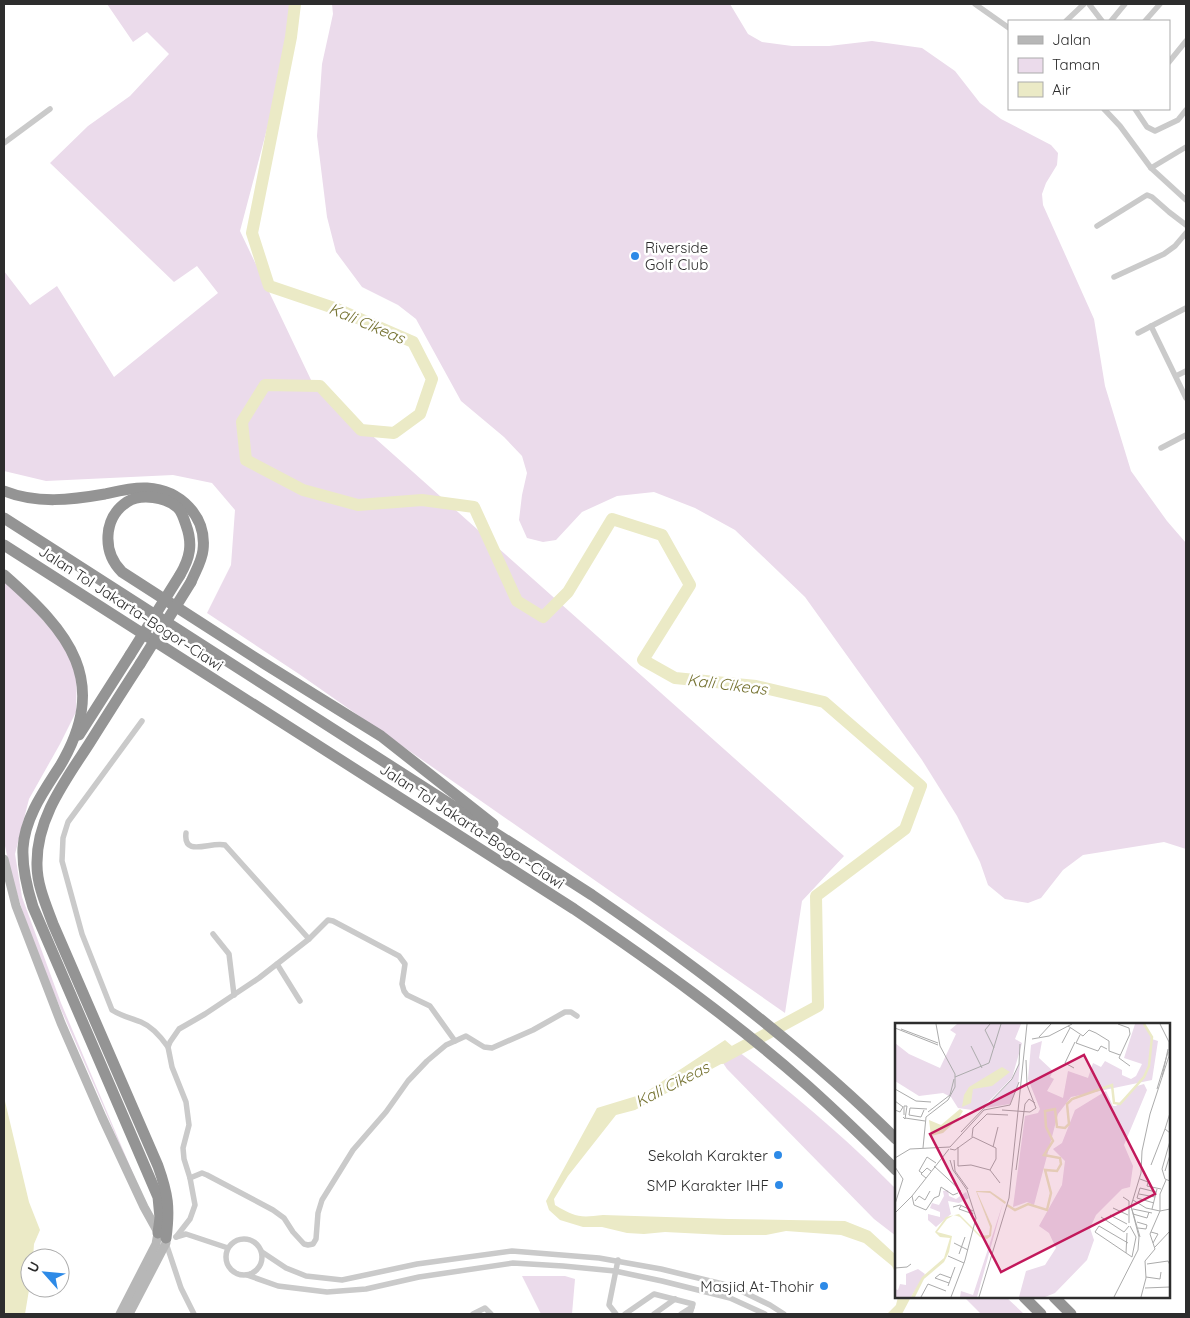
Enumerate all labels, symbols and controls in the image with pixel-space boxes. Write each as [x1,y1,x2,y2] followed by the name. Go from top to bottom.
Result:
[1008,20,1170,110] legend
[1052,30,1091,49] text: Jalan
[1052,55,1100,74] text: Taman
[1052,80,1071,99] text: Air
[645,238,708,274] place label: Riverside Golf Club
[629,250,641,262] marker: Riverside Golf Club
[326,298,409,348] water label: Kali Cikeas
[35,541,227,675] street label: Jalan Tol Jakarta–Bogor–Ciawi
[686,669,770,699] water label: Kali Cikeas
[376,759,568,893] street label: Jalan Tol Jakarta–Bogor–Ciawi
[895,1023,1170,1298] inset map
[632,1056,714,1111] water label: Kali Cikeas
[648,1146,768,1165] place label: Sekolah Karakter
[772,1149,784,1161] marker: Sekolah Karakter
[647,1176,769,1195] place label: SMP Karakter IHF
[773,1179,785,1191] marker: SMP Karakter IHF
[20,1248,70,1298] north arrow
[23,1259,44,1276] text: U
[700,1277,814,1296] place label: Masjid At-Thohir
[818,1280,830,1292] marker: Masjid At-Thohir

